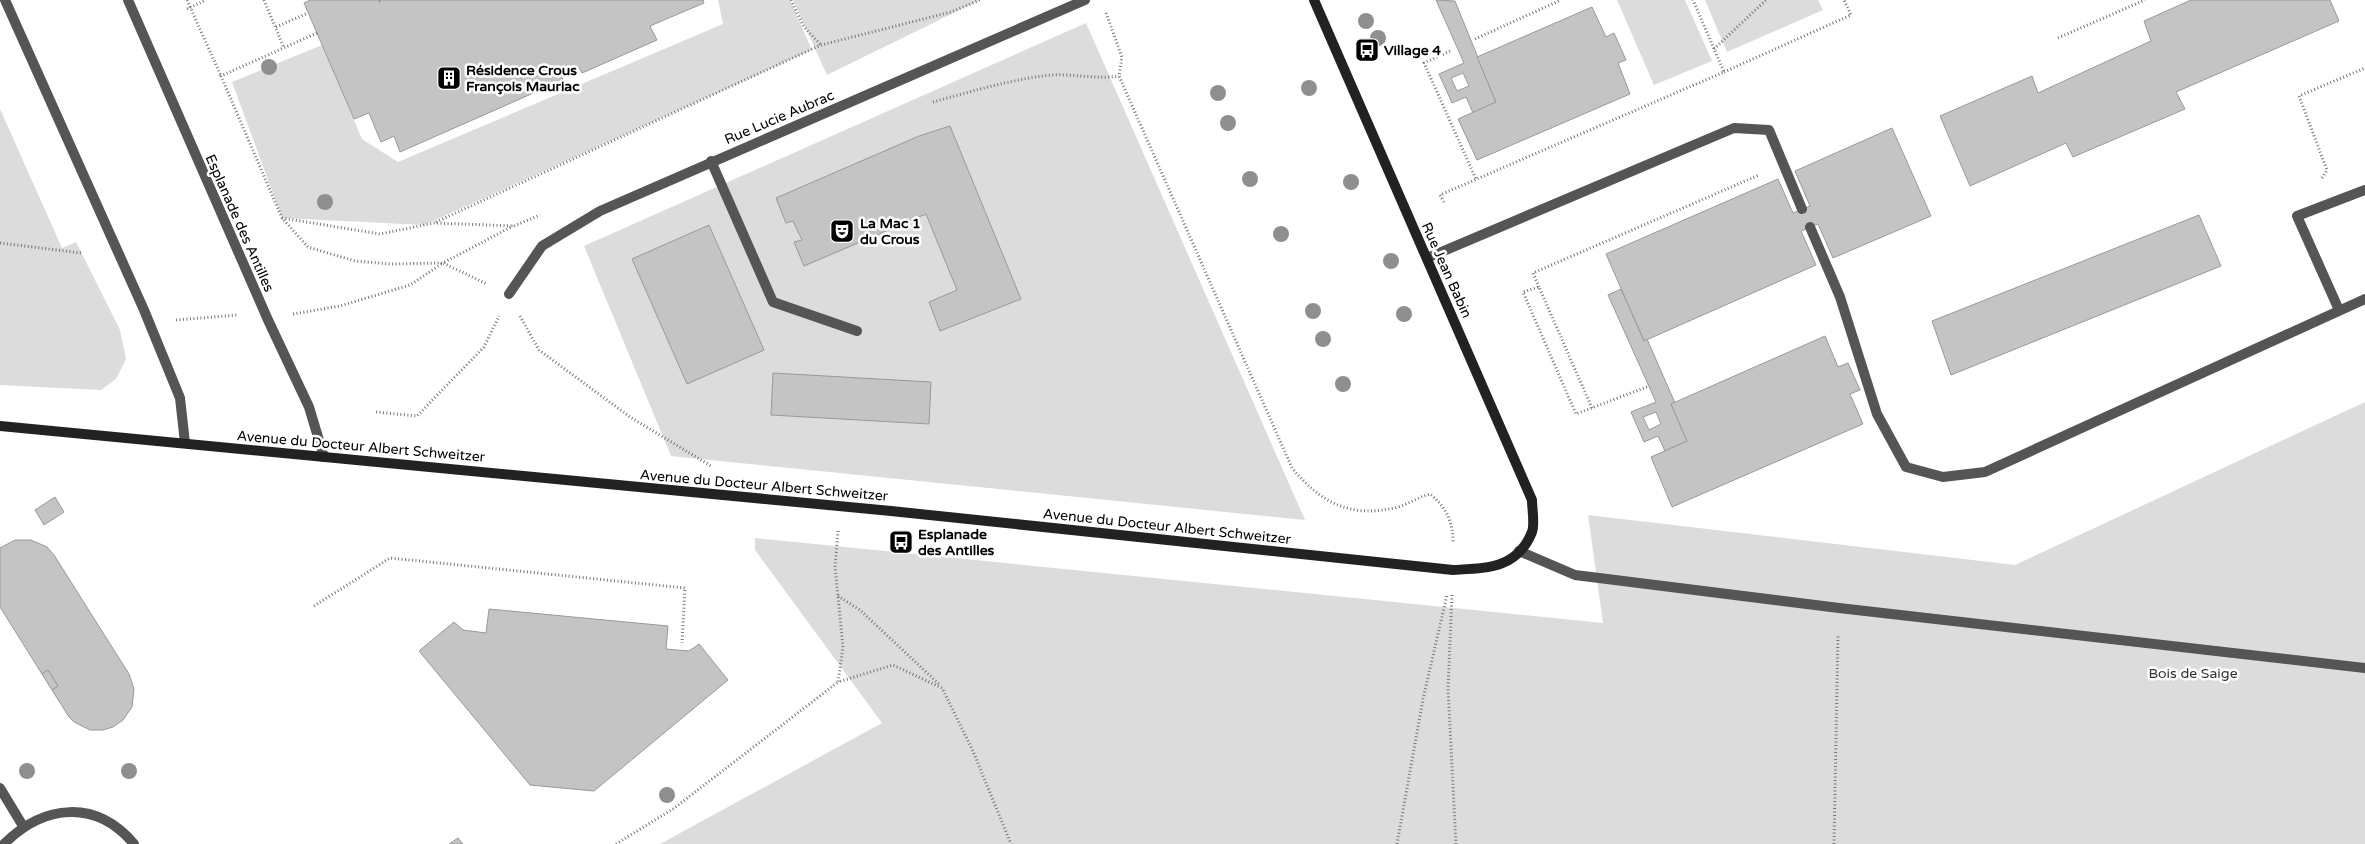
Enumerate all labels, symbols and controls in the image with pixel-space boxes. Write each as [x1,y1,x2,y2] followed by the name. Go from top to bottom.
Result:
[1354,37,1380,63] bus stop icon: Village 4
[1384,42,1441,59] place label: Village 4
[466,62,580,95] place label: Résidence Crous François Mauriac
[436,65,462,91] building icon: Résidence Crous François Mauriac
[722,87,837,148] street label: Rue Lucie Aubrac
[202,152,278,295] street label: Esplanade des Antilles
[860,215,921,248] place label: La Mac 1 du Crous
[829,218,855,244] theatre icon: La Mac 1 du Crous
[1418,220,1475,321] street label: Rue Jean Babin
[236,427,486,466] street label: Avenue du Docteur Albert Schweitzer
[639,466,889,505] street label: Avenue du Docteur Albert Schweitzer
[1042,505,1292,548] street label: Avenue du Docteur Albert Schweitzer
[918,526,995,559] place label: Esplanade des Antilles
[888,529,914,555] bus stop icon: Esplanade des Antilles
[2148,665,2238,682] park label: Bois de Saige

